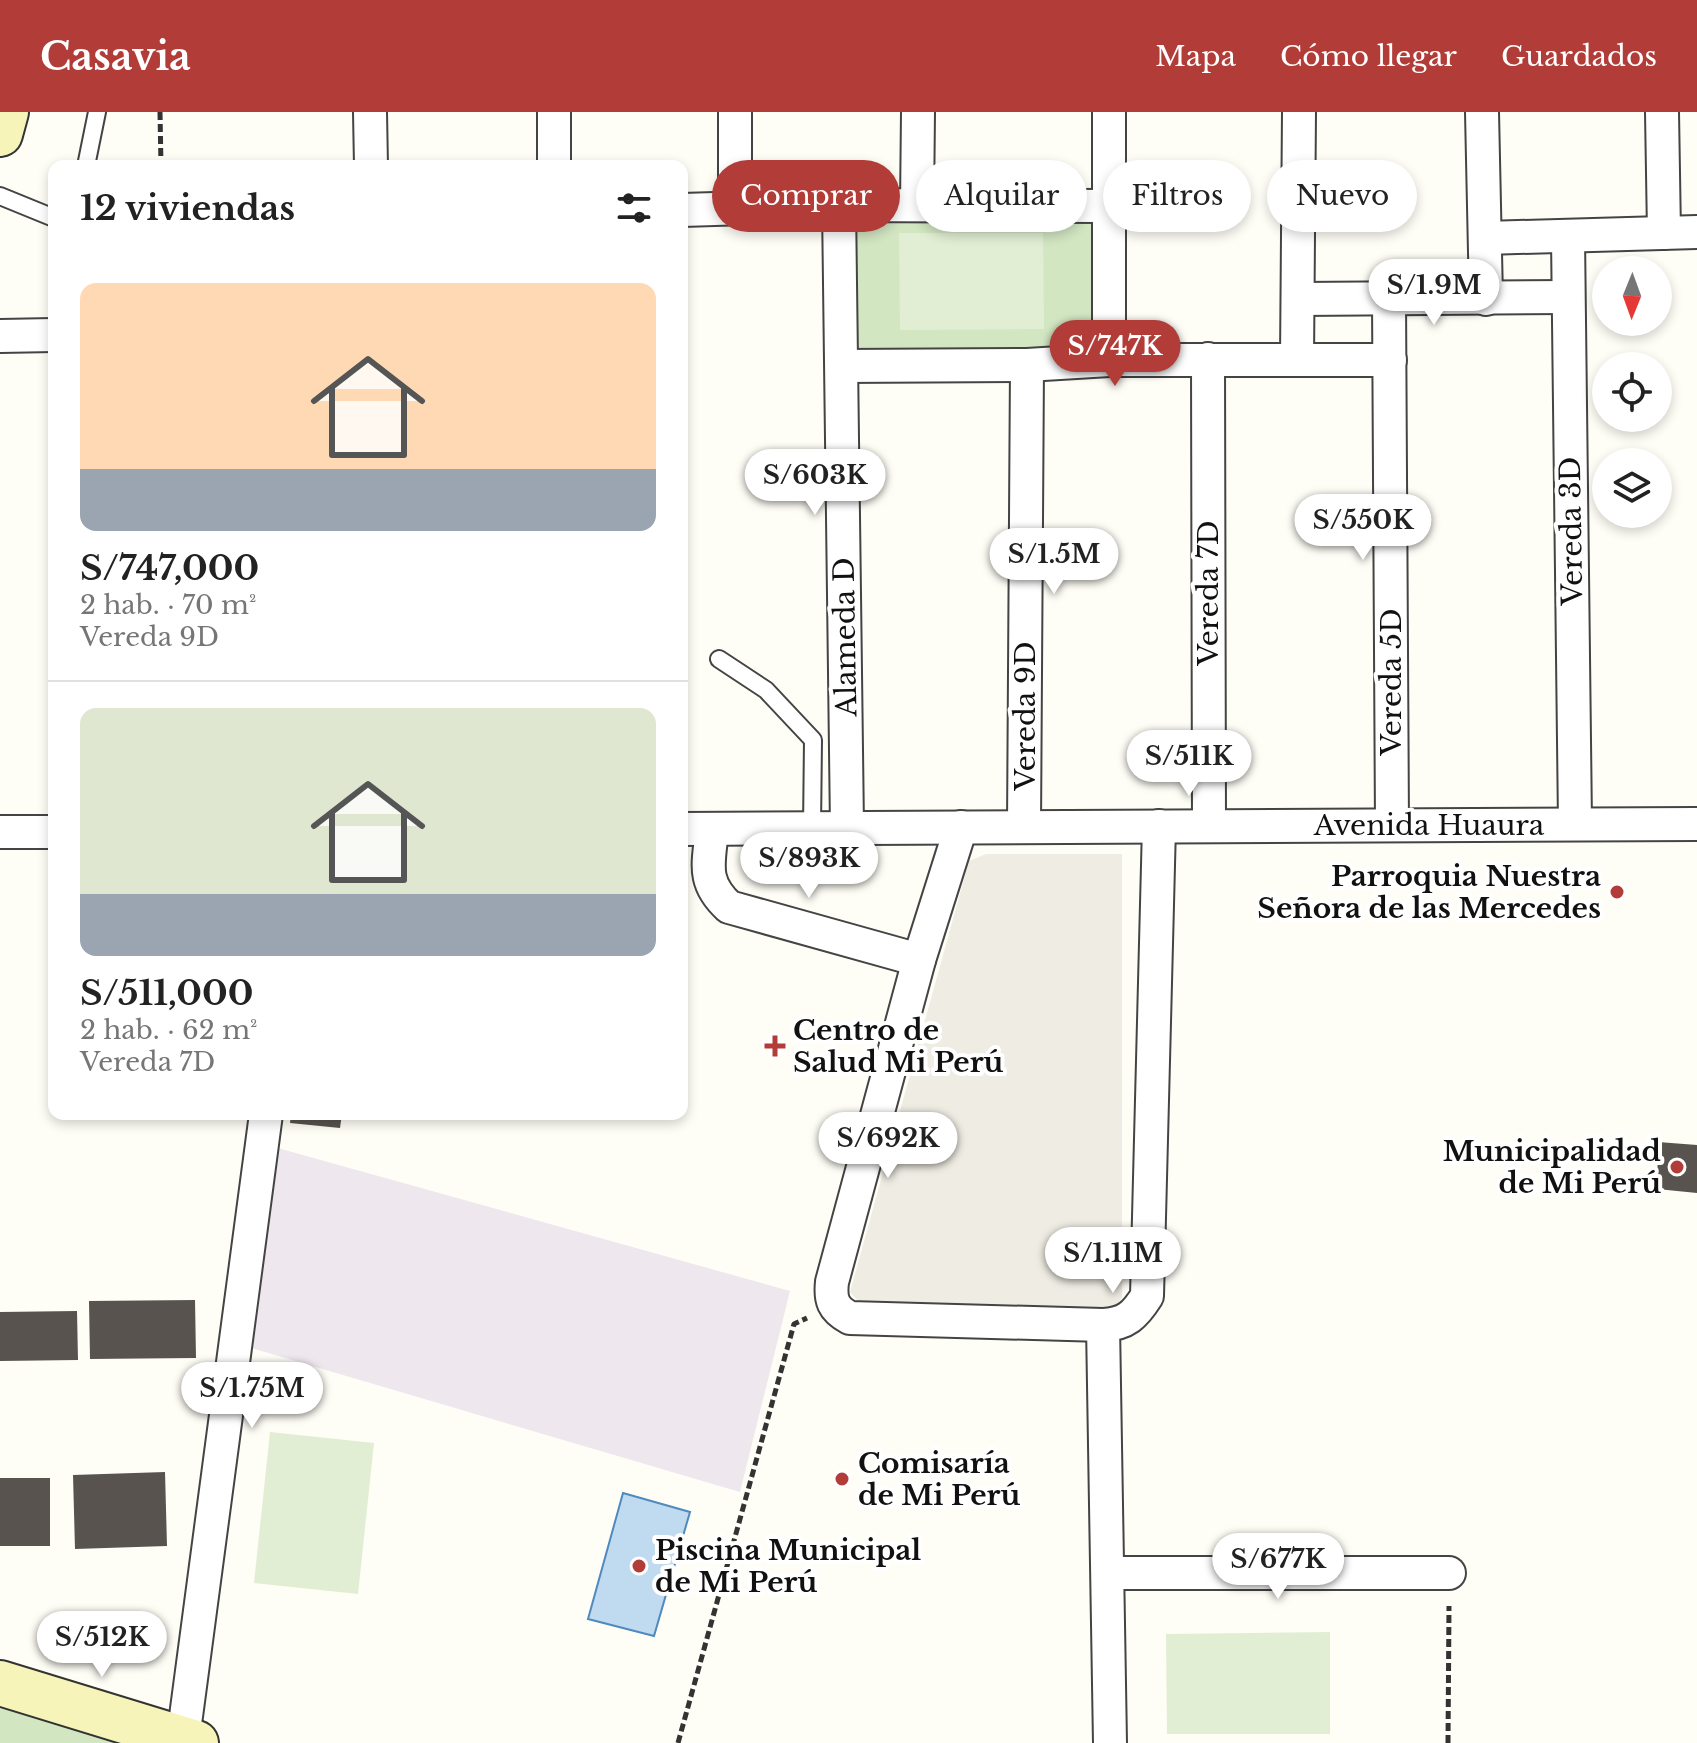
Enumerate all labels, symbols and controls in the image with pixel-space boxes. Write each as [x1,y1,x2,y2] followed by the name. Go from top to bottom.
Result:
[40,33,191,80] text: Casavia
[1155,39,1236,74] text: Mapa
[1280,39,1457,74] text: Cómo llegar
[1501,39,1657,74] text: Guardados
[712,160,900,232] chip: Comprar
[916,160,1087,232] chip: Alquilar
[1103,160,1251,232] chip: Filtros
[1267,160,1417,232] chip: Nuevo
[612,186,656,230] icon: filters
[80,187,295,229] text: 12 viviendas
[1592,256,1672,336] north arrow
[1592,256,1672,528] map controls
[1369,259,1499,327] pin: S/1.9M
[1386,269,1482,301] text: S/1.9M
[1050,320,1180,388] pin: S/747K
[1068,330,1162,362] text: S/747K
[296,335,440,479] icon: home
[1592,352,1672,432] button: locate
[1592,448,1672,528] button: layers
[750,449,880,517] pin: S/603K
[1553,456,1590,607] street label: Vereda 3D
[763,459,867,491] text: S/603K
[1298,494,1428,562] pin: S/550K
[1312,504,1414,536] text: S/550K
[1191,520,1226,667] street label: Vereda 7D
[989,528,1119,596] pin: S/1.5M
[1008,538,1100,570] text: S/1.5M
[80,547,259,589] text: S/747,000
[827,557,864,718] street label: Alameda D
[80,589,256,621] text: 2 hab. · 70 m²
[1374,608,1409,757] street label: Vereda 5D
[80,621,219,653] text: Vereda 9D
[1008,641,1043,792] street label: Vereda 9D
[1124,730,1254,798] pin: S/511K
[1145,740,1233,772] text: S/511K
[296,760,440,904] icon: home
[1313,808,1545,843] street label: Avenida Huaura
[744,832,874,900] pin: S/893K
[758,842,860,874] text: S/893K
[1257,859,1601,926] place label: Parroquia Nuestra Señora de las Mercedes
[1608,883,1626,901] marker: Parroquia Nuestra Señora de las Mercedes
[80,972,253,1014] text: S/511,000
[793,1013,1004,1080] place label: Centro de Salud Mi Perú
[80,1014,258,1046] text: 2 hab. · 62 m²
[764,1035,786,1057] marker: Centro de Salud Mi Perú
[80,1046,215,1078] text: Vereda 7D
[823,1112,953,1180] pin: S/692K
[837,1122,940,1154] text: S/692K
[1443,1134,1661,1201] place label: Municipalidad de Mi Perú
[1668,1158,1686,1176] marker: Municipalidad de Mi Perú
[1039,1227,1187,1295] pin: S/1.11M
[1063,1237,1163,1269] text: S/1.11M
[178,1362,326,1430] pin: S/1.75M
[199,1372,305,1404] text: S/1.75M
[858,1446,1021,1513] place label: Comisaría de Mi Perú
[833,1470,851,1488] marker: Comisaría de Mi Perú
[655,1533,921,1600] place label: Piscina Municipal de Mi Perú
[1213,1533,1343,1601] pin: S/677K
[1230,1543,1326,1575] text: S/677K
[630,1557,648,1575] marker: Piscina Municipal de Mi Perú
[37,1611,167,1679] pin: S/512K
[55,1621,149,1653] text: S/512K

